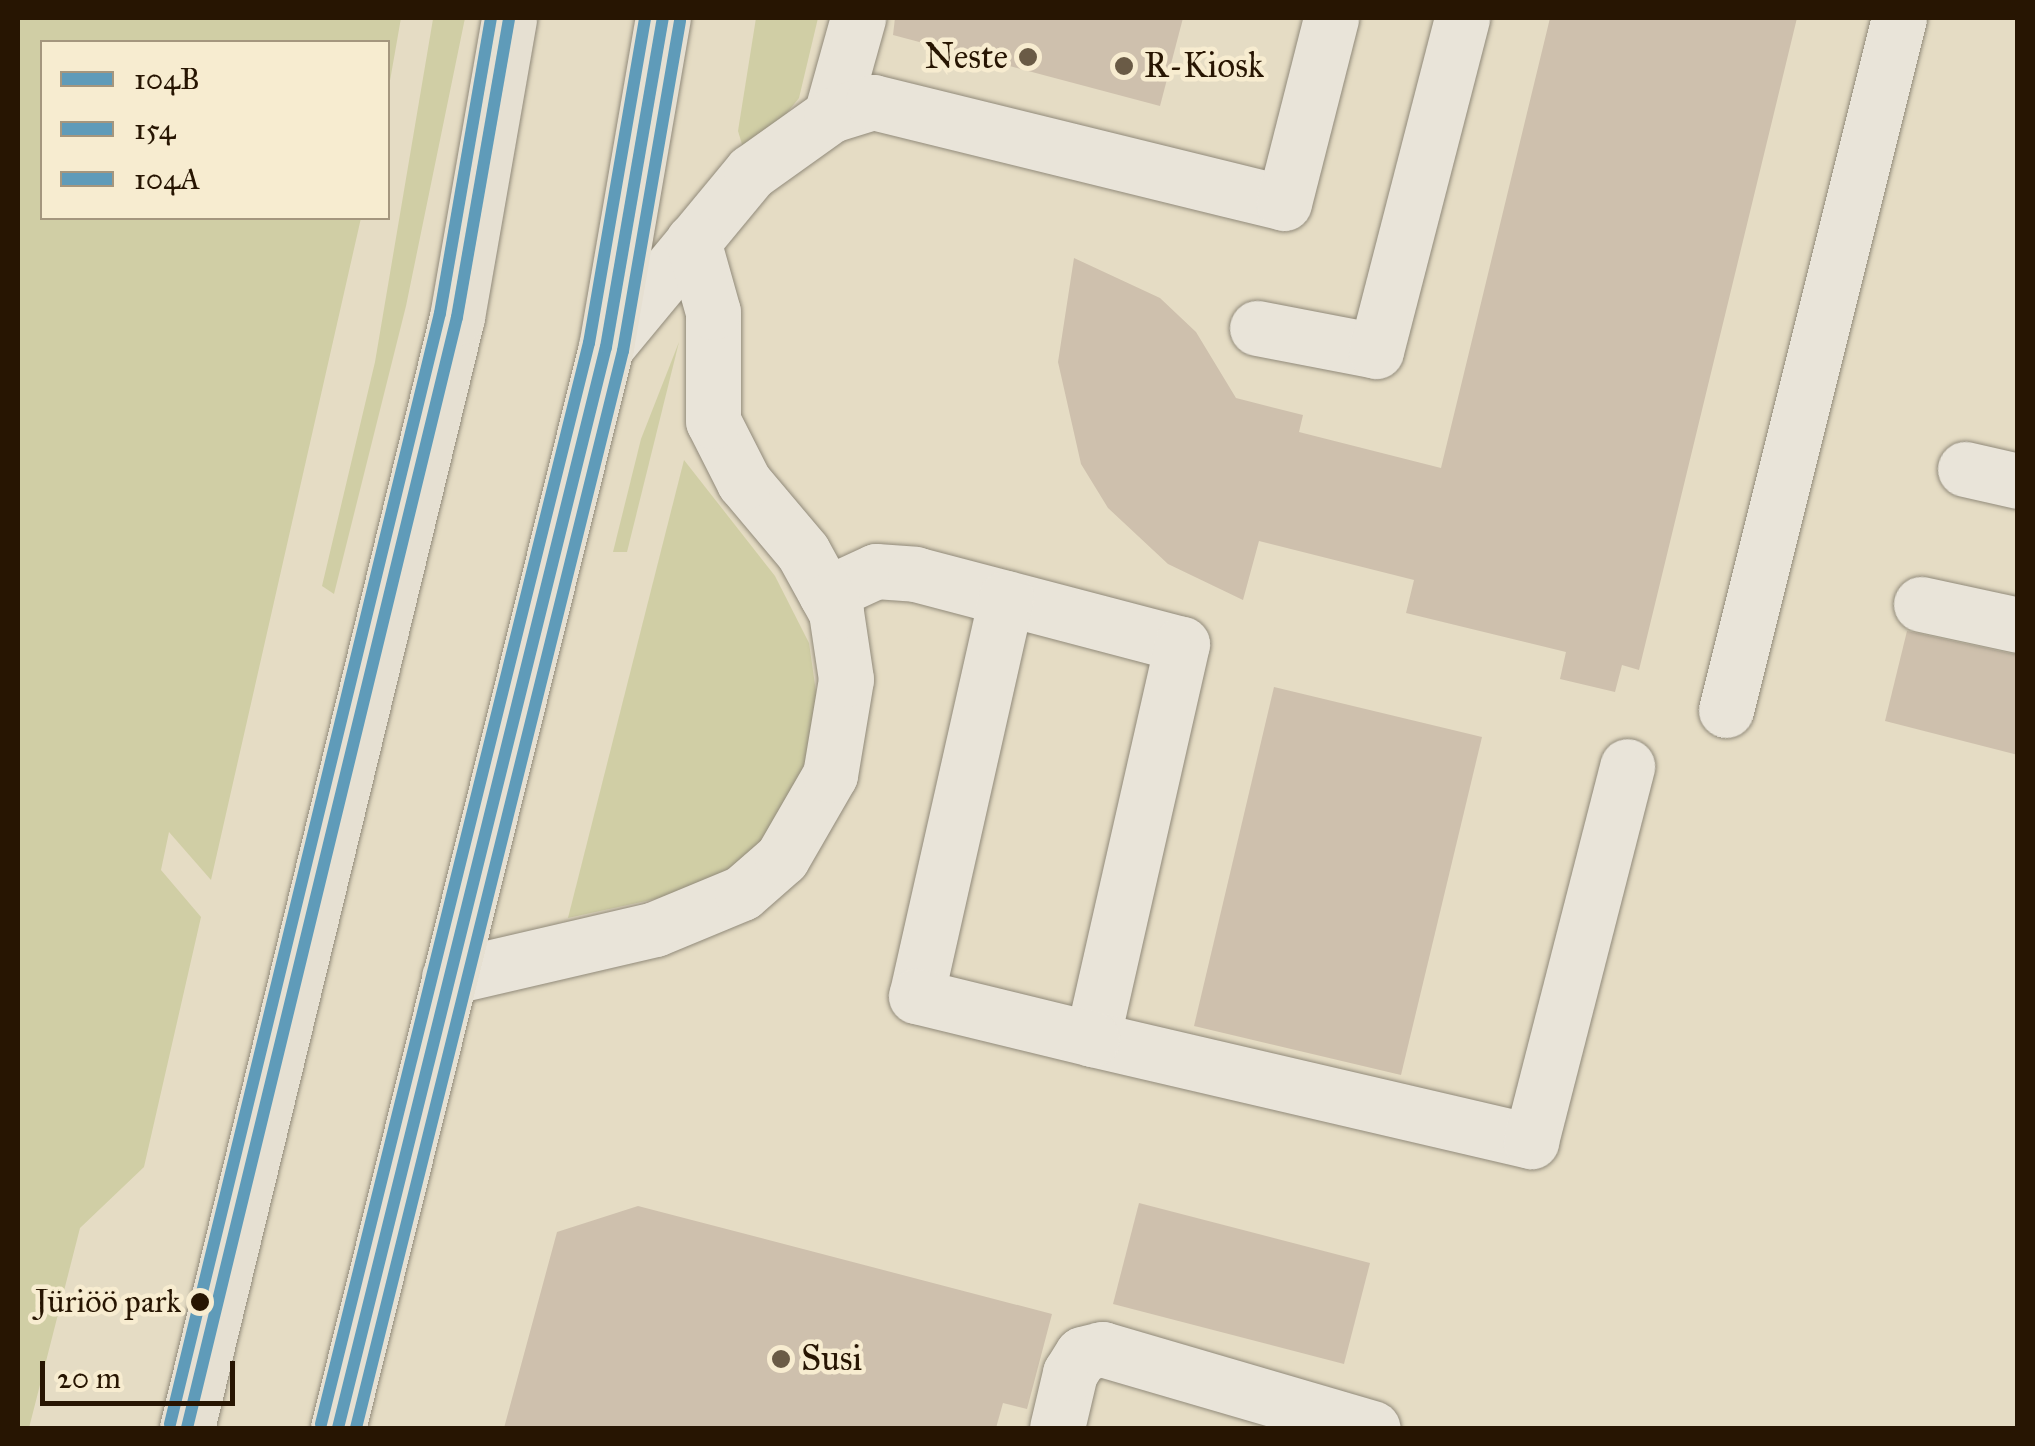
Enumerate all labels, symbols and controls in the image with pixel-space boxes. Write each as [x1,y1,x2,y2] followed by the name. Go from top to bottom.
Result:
[925,36,1008,78] place label: Neste
[40,40,390,220] legend
[1144,45,1264,87] place label: R-Kiosk
[1017,46,1039,68] marker: Neste
[1113,55,1135,77] marker: R-Kiosk
[134,61,200,97] text: 104B
[134,111,176,147] text: 154
[134,161,200,197] text: 104A
[35,1283,181,1321] place label: Jüriöö park
[190,1292,210,1312] marker: Jüriöö park
[801,1338,862,1380] place label: Susi
[45,1341,240,1403] scale bar
[770,1348,792,1370] marker: Susi
[57,1360,121,1396] text: 20 m

